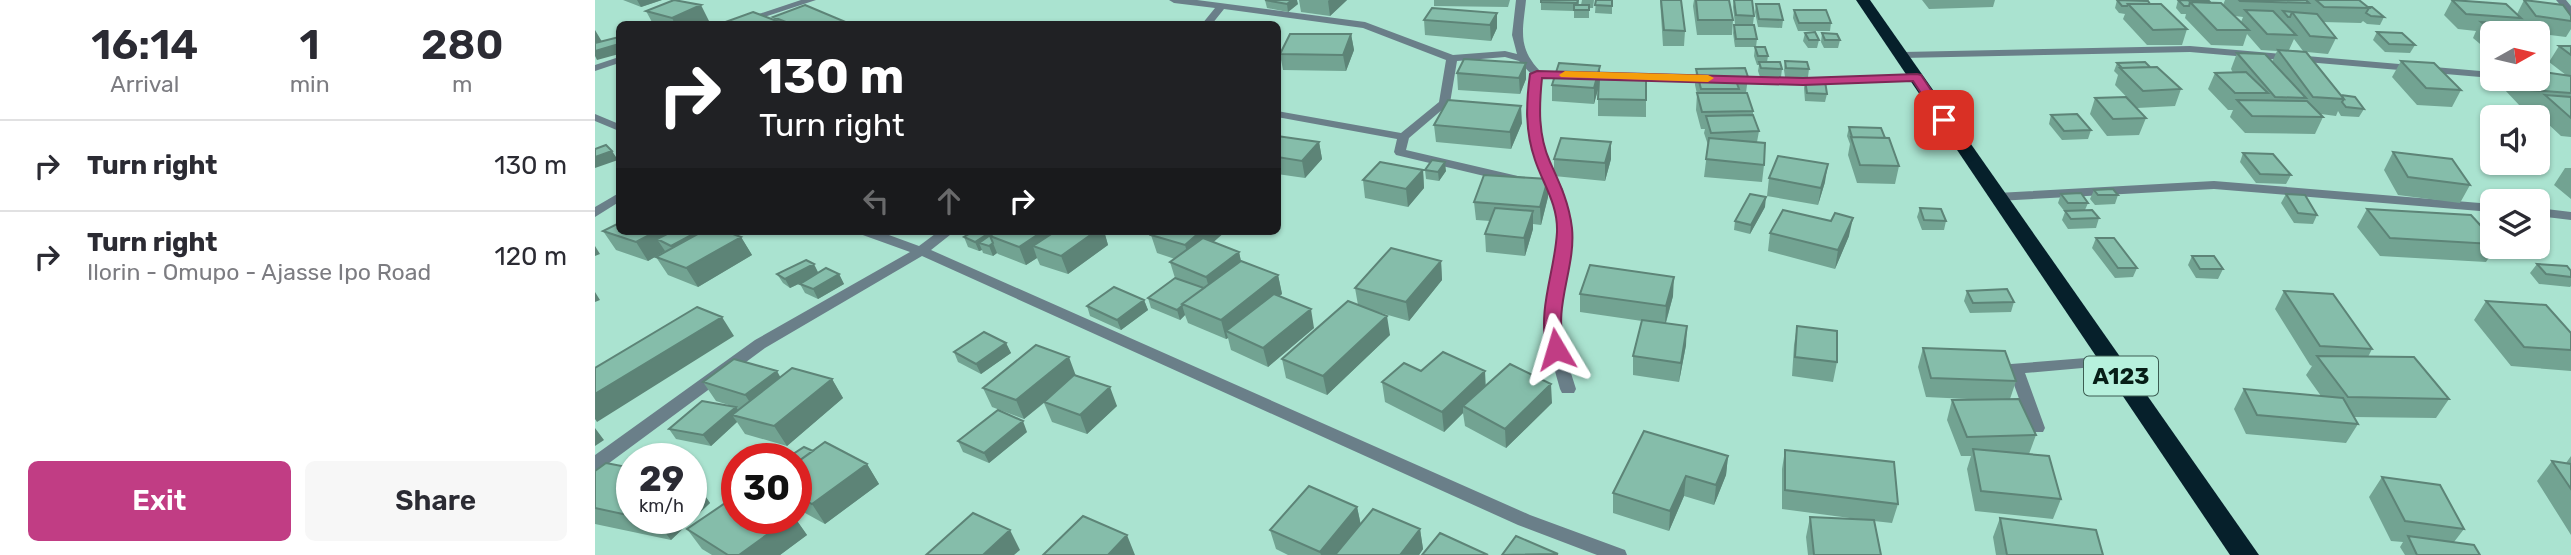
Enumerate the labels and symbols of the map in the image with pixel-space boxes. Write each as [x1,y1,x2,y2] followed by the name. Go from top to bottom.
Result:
[2480,21,2550,91] north arrow
[1914,90,1974,150] pin
[1519,312,1593,386] position arrow
[2084,356,2158,396] road number: A123
[721,443,812,534] speed limit sign: 30

